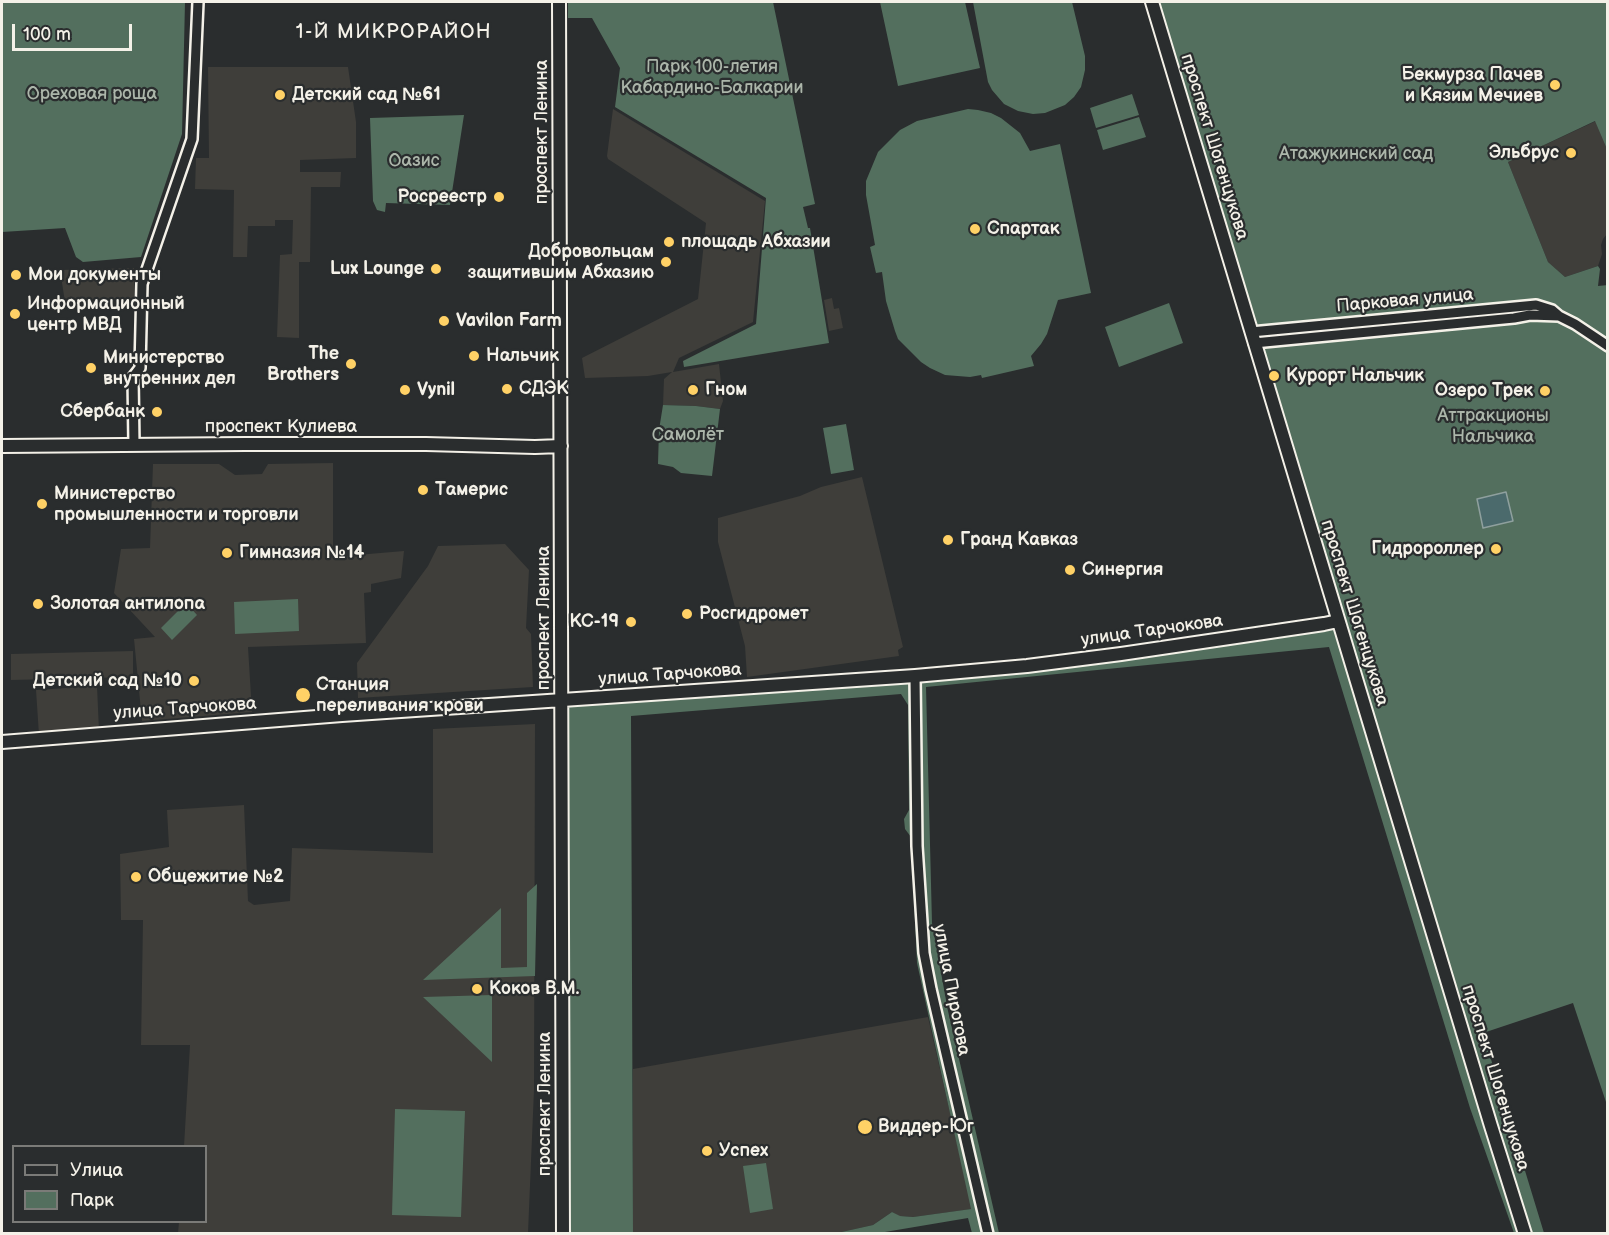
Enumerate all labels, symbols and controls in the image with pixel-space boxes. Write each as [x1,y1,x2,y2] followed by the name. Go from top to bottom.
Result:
[15,12,135,50] scale bar
[296,21,492,45] district label: 1-Й МИКРОРАЙОН
[23,24,71,45] text: 100 m
[1175,51,1253,243] street label: проспект Шогенцукова
[620,56,804,98] park label: Парк 100-летия Кабардино-Балкарии
[531,60,553,204] street label: проспект Ленина
[1401,64,1543,106] place label: Бекмурза Пачев и Кязим Мечиев
[1548,78,1562,92] marker: Бекмурза Пачев и Кязим Мечиев
[27,83,157,105] park label: Ореховая роща
[292,84,441,106] place label: Детский сад №61
[273,88,287,102] marker: Детский сад №61
[1489,142,1559,164] place label: Эльбрус
[1279,143,1433,165] park label: Атажукинский сад
[1564,146,1578,160] marker: Эльбрус
[388,150,440,172] park label: Оазис
[398,186,487,208] place label: Росреестр
[492,190,506,204] marker: Росреестр
[987,218,1059,240] place label: Спартак
[968,222,982,236] marker: Спартак
[681,231,831,253] place label: площадь Абхазии
[662,235,676,249] marker: площадь Абхазии
[468,241,654,284] place label: Добровольцам защитившим Абхазию
[659,255,673,269] marker: Добровольцам защитившим Абхазию
[330,258,424,280] place label: Lux Lounge
[429,262,443,276] marker: Lux Lounge
[28,264,161,286] place label: Мои документы
[9,268,23,282] marker: Мои документы
[1335,284,1475,318] street label: Парковая улица
[27,293,185,336] place label: Информационный центр МВД
[8,307,22,321] marker: Информационный центр МВД
[456,310,562,332] place label: Vavilon Farm
[437,314,451,328] marker: Vavilon Farm
[267,343,339,386] place label: The Brothers
[486,345,559,367] place label: Нальчик
[103,347,236,389] place label: Министерство внутренних дел
[467,349,481,363] marker: Нальчик
[344,357,358,371] marker: The Brothers
[84,361,98,375] marker: Министерство внутренних дел
[1286,365,1424,387] place label: Курорт Нальчик
[1267,369,1281,383] marker: Курорт Нальчик
[519,378,568,400] place label: СДЭК
[417,379,455,401] place label: Vynil
[705,379,747,401] place label: Гном
[1435,380,1533,402] place label: Озеро Трек
[500,382,514,396] marker: СДЭК
[398,383,412,397] marker: Vynil
[686,383,700,397] marker: Гном
[1538,384,1552,398] marker: Озеро Трек
[60,401,145,423] place label: Сбербанк
[150,405,164,419] marker: Сбербанк
[1437,405,1549,448] park label: Аттракционы Нальчика
[205,416,357,438] street label: проспект Кулиева
[652,424,724,446] park label: Самолёт
[435,479,508,501] place label: Тамерис
[54,483,299,526] place label: Министерство промышленности и торговли
[416,483,430,497] marker: Тамерис
[35,497,49,511] marker: Министерство промышленности и торговли
[1315,517,1393,709] street label: проспект Шогенцукова
[960,529,1078,551] place label: Гранд Кавказ
[941,533,955,547] marker: Гранд Кавказ
[1371,538,1484,560] place label: Гидророллер
[239,542,364,564] place label: Гимназия №14
[1489,542,1503,556] marker: Гидророллер
[220,546,234,560] marker: Гимназия №14
[533,546,555,690] street label: проспект Ленина
[1082,559,1163,581] place label: Синергия
[1063,563,1077,577] marker: Синергия
[50,593,205,615] place label: Золотая антилопа
[31,597,45,611] marker: Золотая антилопа
[699,603,809,625] place label: Росгидромет
[680,607,694,621] marker: Росгидромет
[1080,610,1224,652] street label: улица Тарчокова
[569,611,619,633] place label: КС-19
[624,615,638,629] marker: КС-19
[598,659,742,691] street label: улица Тарчокова
[33,670,182,692] place label: Детский сад №10
[187,674,201,688] marker: Детский сад №10
[316,674,484,716] place label: Станция переливания крови
[294,686,312,704] marker: Станция переливания крови
[113,693,257,725] street label: улица Тарчокова
[148,866,284,888] place label: Общежитие №2
[129,870,143,884] marker: Общежитие №2
[928,922,974,1058] street label: улица Пирогова
[489,978,580,1000] place label: Коков В.М.
[470,982,484,996] marker: Коков В.М.
[1456,982,1534,1174] street label: проспект Шогенцукова
[534,1032,556,1176] street label: проспект Ленина
[878,1116,974,1138] place label: Виддер-Юг
[856,1118,874,1136] marker: Виддер-Юг
[719,1140,768,1162] place label: Успех
[700,1144,714,1158] marker: Успех
[12,1145,207,1223] legend
[70,1160,123,1181] text: Улица
[70,1190,114,1211] text: Парк

